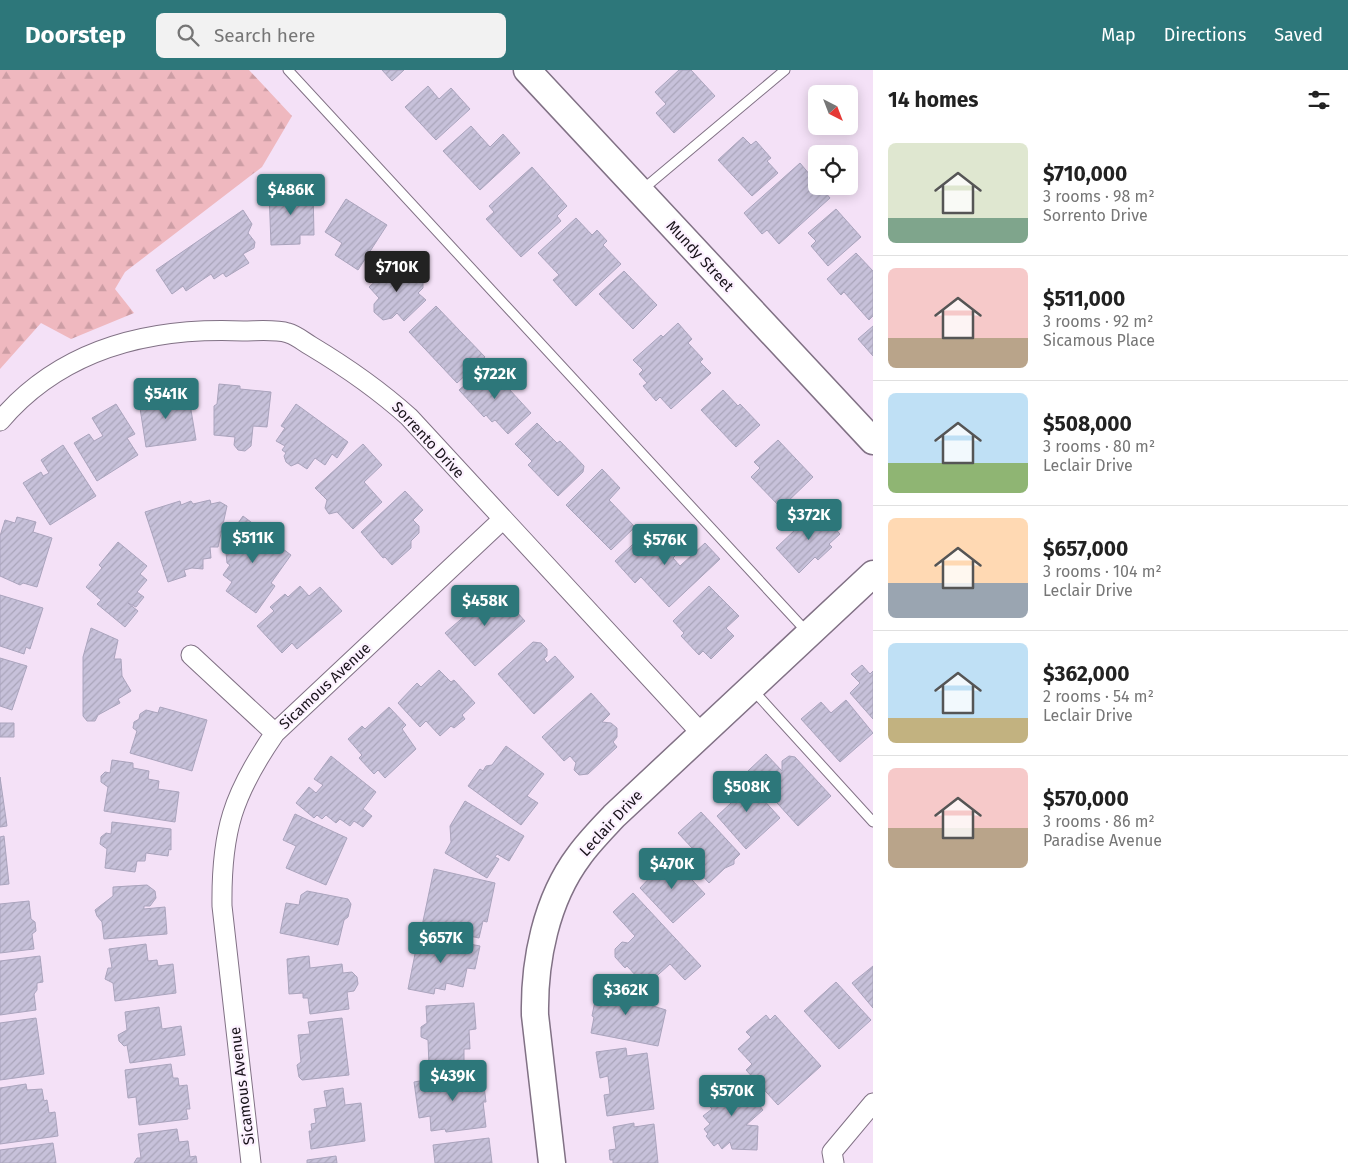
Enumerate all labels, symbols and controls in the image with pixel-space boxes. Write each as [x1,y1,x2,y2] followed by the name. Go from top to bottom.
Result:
[156,13,506,58] search box
[25,21,126,49] text: Doorstep
[174,21,202,49] icon: search
[214,24,315,47] text: Search here
[1101,24,1136,46] text: Map
[1164,24,1246,46] text: Directions
[1274,24,1323,46] text: Saved
[808,85,858,135] north arrow
[808,85,858,195] map controls
[1305,86,1333,114] icon: filters
[888,87,978,113] text: 14 homes
[808,145,858,195] button: locate
[1043,161,1127,187] text: $710,000
[928,163,988,223] icon: home
[256,174,326,216] pin: $486K
[268,180,314,199] text: $486K
[1043,187,1155,206] text: 3 rooms · 98 m²
[1043,206,1148,225] text: Sorrento Drive
[663,217,738,296] street label: Mundy Street
[362,250,432,293] pin: $710K
[376,257,418,276] text: $710K
[1043,286,1125,312] text: $511,000
[928,288,988,348] icon: home
[1043,312,1153,331] text: 3 rooms · 92 m²
[1043,331,1155,350] text: Sicamous Place
[460,358,530,400] pin: $722K
[474,364,516,383] text: $722K
[131,378,201,420] pin: $541K
[145,384,187,403] text: $541K
[388,398,468,482] street label: Sorrento Drive
[1043,411,1132,437] text: $508,000
[928,413,988,473] icon: home
[1043,437,1155,456] text: 3 rooms · 80 m²
[1043,456,1133,475] text: Leclair Drive
[774,498,844,541] pin: $372K
[788,505,830,524] text: $372K
[218,522,288,564] pin: $511K
[630,524,700,566] pin: $576K
[232,528,274,547] text: $511K
[643,530,687,549] text: $576K
[1043,536,1128,562] text: $657,000
[928,538,988,598] icon: home
[1043,562,1162,581] text: 3 rooms · 104 m²
[1043,581,1133,600] text: Leclair Drive
[450,584,520,627] pin: $458K
[462,591,508,610] text: $458K
[275,639,375,733] street label: Sicamous Avenue
[1043,661,1129,687] text: $362,000
[928,663,988,723] icon: home
[1043,687,1154,706] text: 2 rooms · 54 m²
[1043,706,1133,725] text: Leclair Drive
[712,770,782,813] pin: $508K
[724,777,770,796] text: $508K
[576,786,646,860] street label: Leclair Drive
[1043,786,1129,812] text: $570,000
[928,788,988,848] icon: home
[1043,812,1155,831] text: 3 rooms · 86 m²
[1043,831,1162,850] text: Paradise Avenue
[637,848,707,890] pin: $470K
[650,854,694,873] text: $470K
[406,922,476,964] pin: $657K
[419,928,463,947] text: $657K
[591,974,661,1016] pin: $362K
[604,980,648,999] text: $362K
[226,1026,258,1146] street label: Sicamous Avenue
[418,1060,488,1102] pin: $439K
[431,1066,475,1085] text: $439K
[697,1074,767,1117] pin: $570K
[710,1081,754,1100] text: $570K

